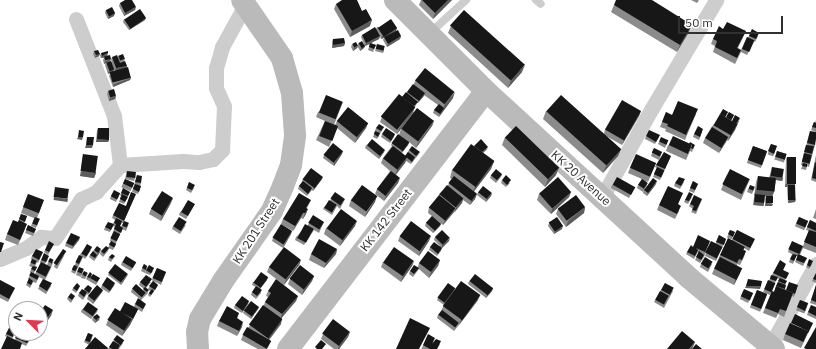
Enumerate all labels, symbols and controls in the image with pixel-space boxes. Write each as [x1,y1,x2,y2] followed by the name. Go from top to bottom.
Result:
[680,8,785,34] scale bar
[685,15,713,30] text: 50 m
[548,147,614,209] street label: KK 20 Avenue
[357,186,415,254] street label: KK 142 Street
[229,195,283,267] street label: KK 201 Street
[8,301,48,341] north arrow
[10,310,26,323] text: N

